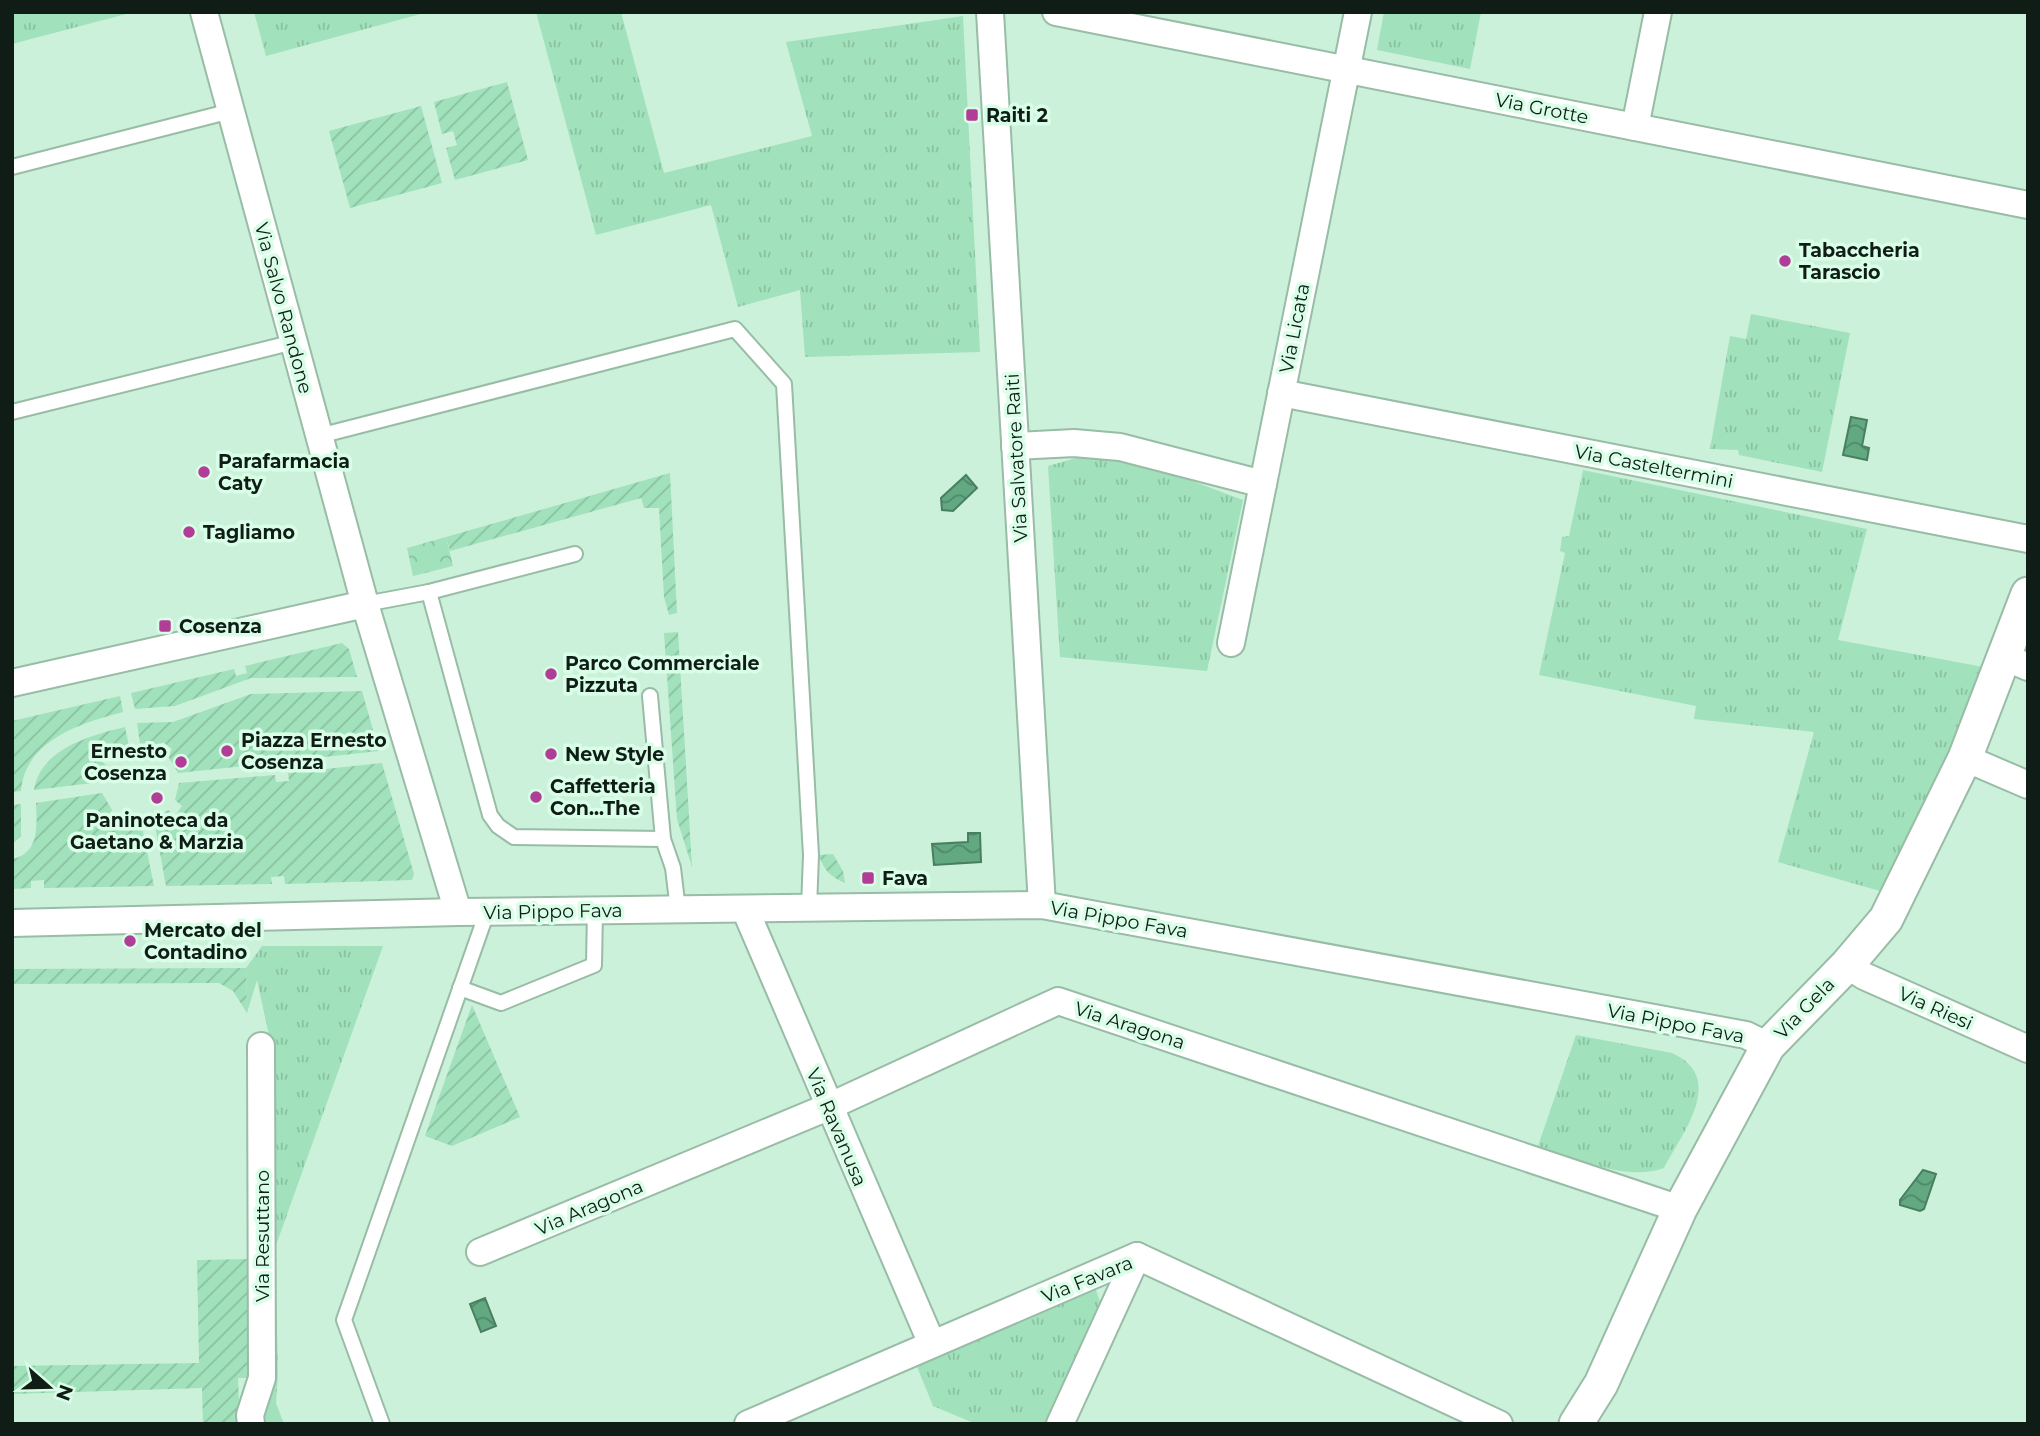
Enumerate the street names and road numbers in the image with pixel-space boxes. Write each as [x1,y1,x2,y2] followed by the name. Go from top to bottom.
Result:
[1493,88,1590,129] street label: Via Grotte
[250,220,317,396] street label: Via Salvo Randone
[1275,281,1314,375] street label: Via Licata
[1001,373,1032,543] street label: Via Salvatore Raiti
[1573,440,1735,493] street label: Via Casteltermini
[1048,896,1190,943] street label: Via Pippo Fava
[483,899,623,924] street label: Via Pippo Fava
[1769,973,1839,1044] street label: Via Gela
[1895,982,1977,1035] street label: Via Riesi
[1072,997,1188,1054] street label: Via Aragona
[1605,999,1747,1048] street label: Via Pippo Fava
[801,1065,872,1190] street label: Via Ravanusa
[251,1170,274,1302] street label: Via Resuttano
[532,1174,647,1240] street label: Via Aragona
[1038,1251,1136,1308] street label: Via Favara

